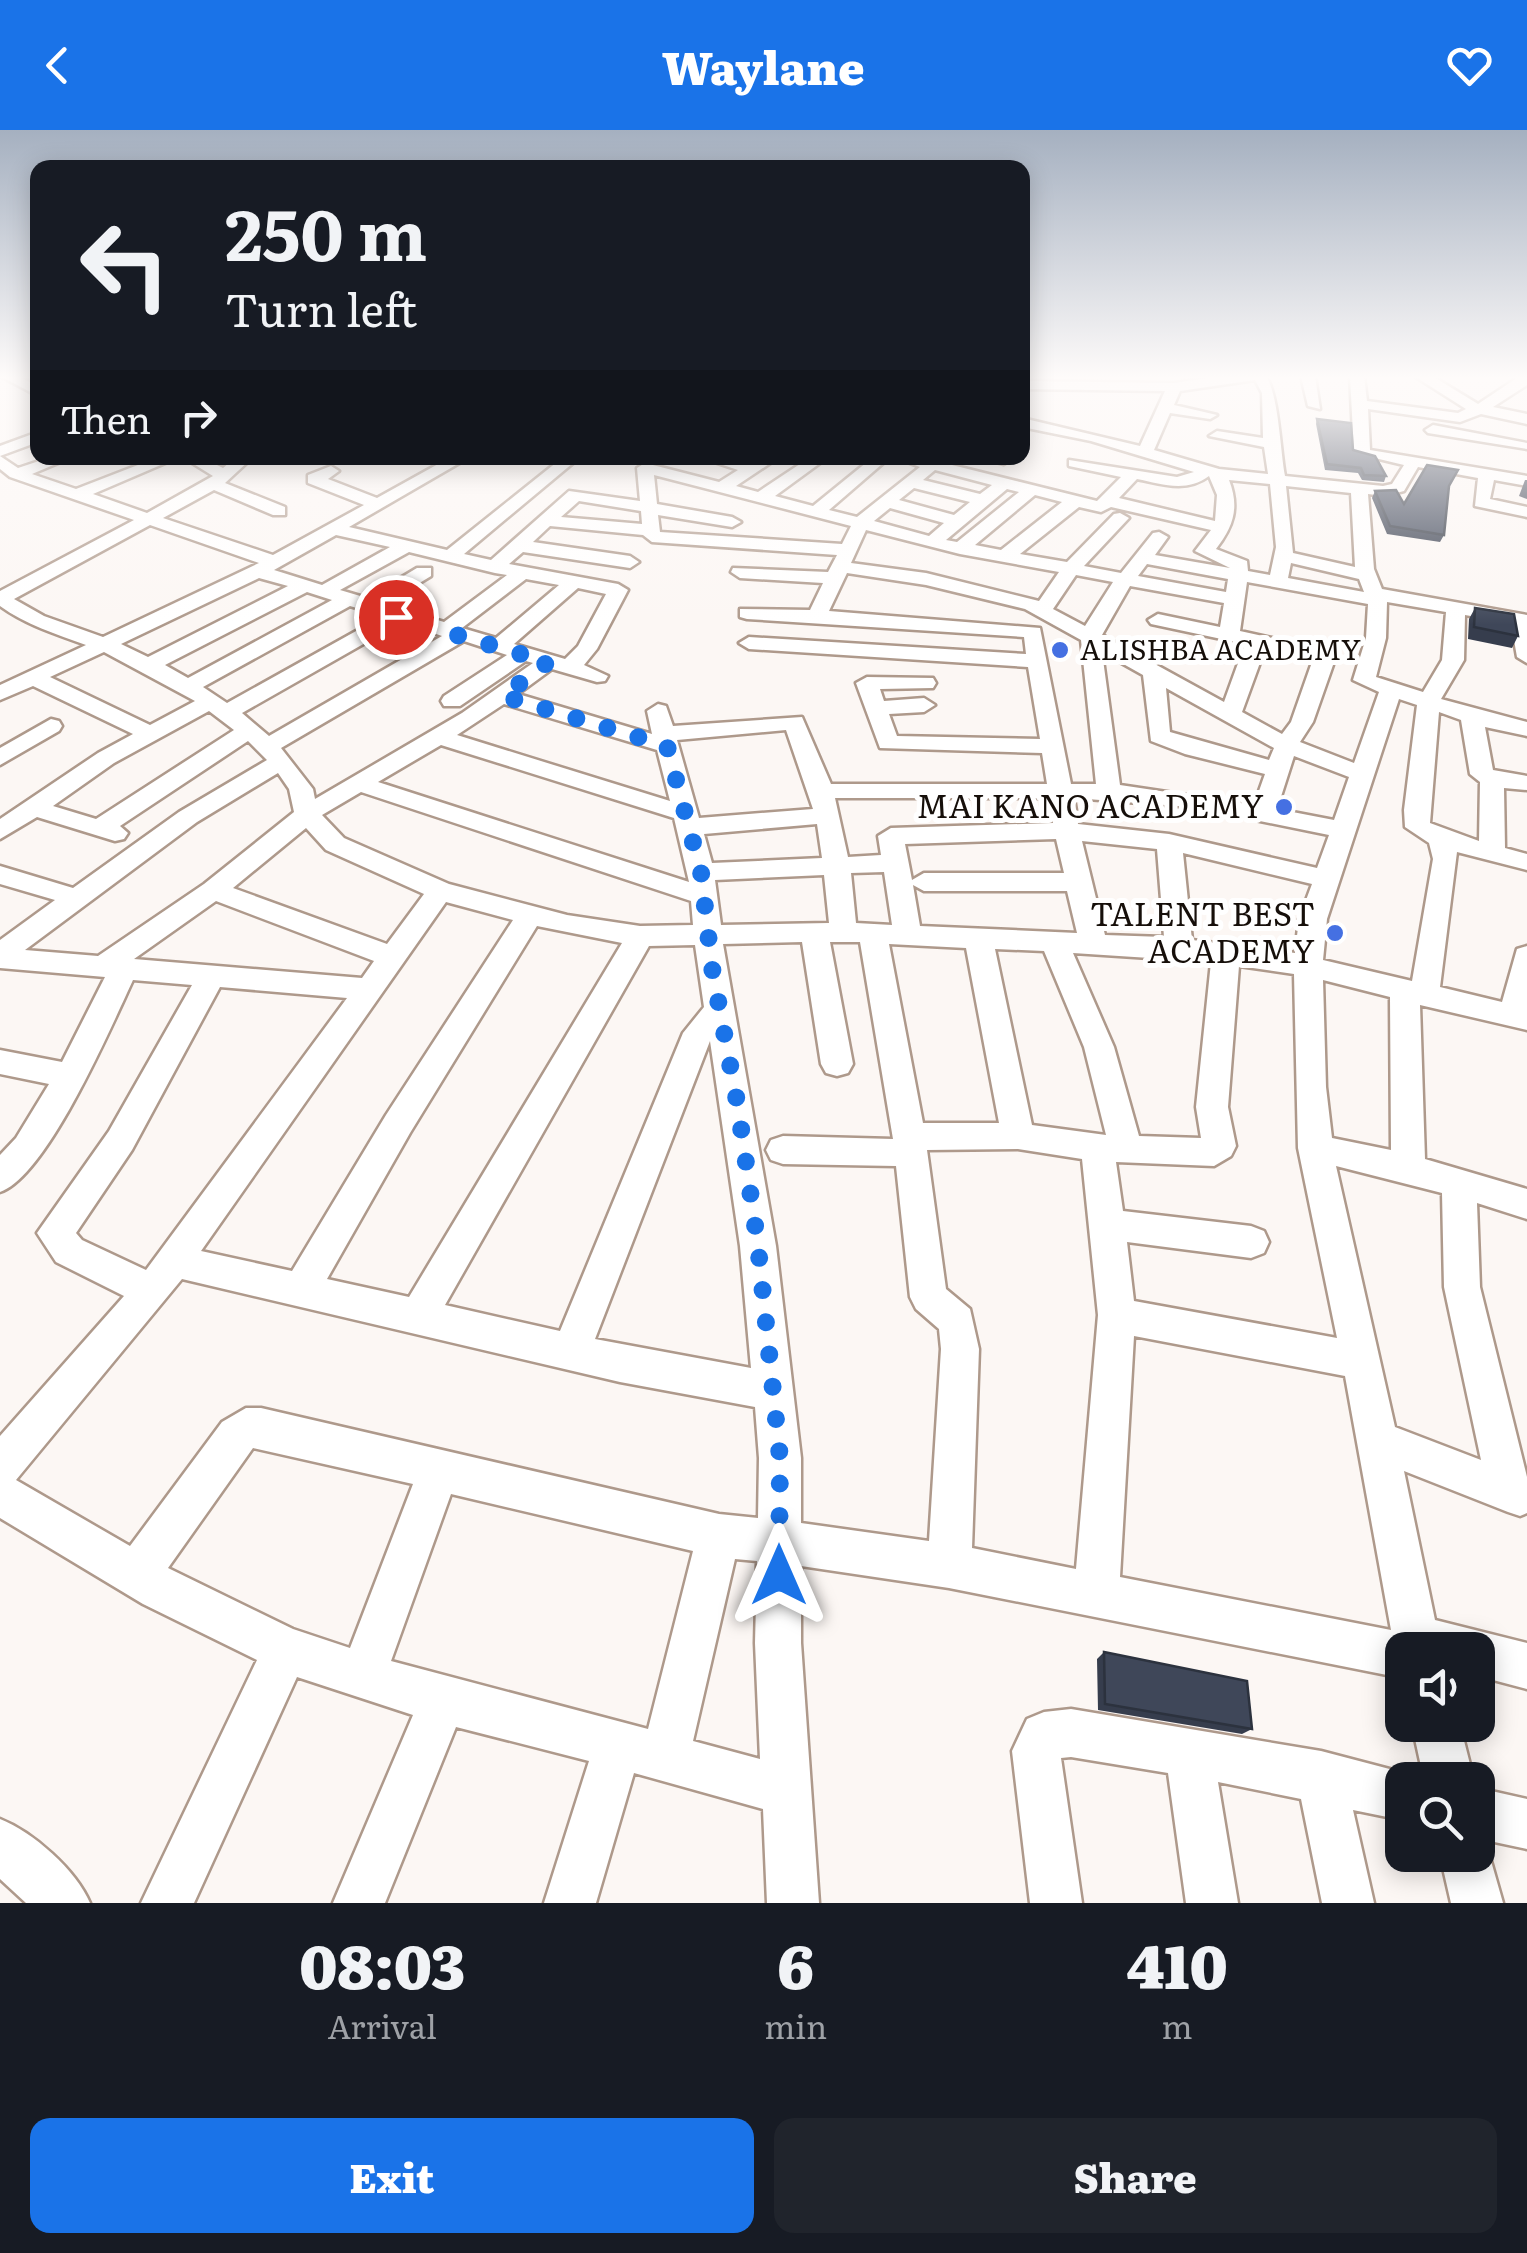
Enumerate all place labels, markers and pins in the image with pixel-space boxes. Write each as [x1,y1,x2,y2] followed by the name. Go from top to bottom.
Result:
[354,575,439,660] pin
[1080,627,1361,669] place label: ALISHBA ACADEMY
[1049,639,1071,661] marker: ALISHBA ACADEMY
[916,780,1264,828] place label: MAI KANO ACADEMY
[1273,796,1295,818] marker: MAI KANO ACADEMY
[1090,888,1315,973] place label: TALENT BEST ACADEMY
[1324,922,1346,944] marker: TALENT BEST ACADEMY

